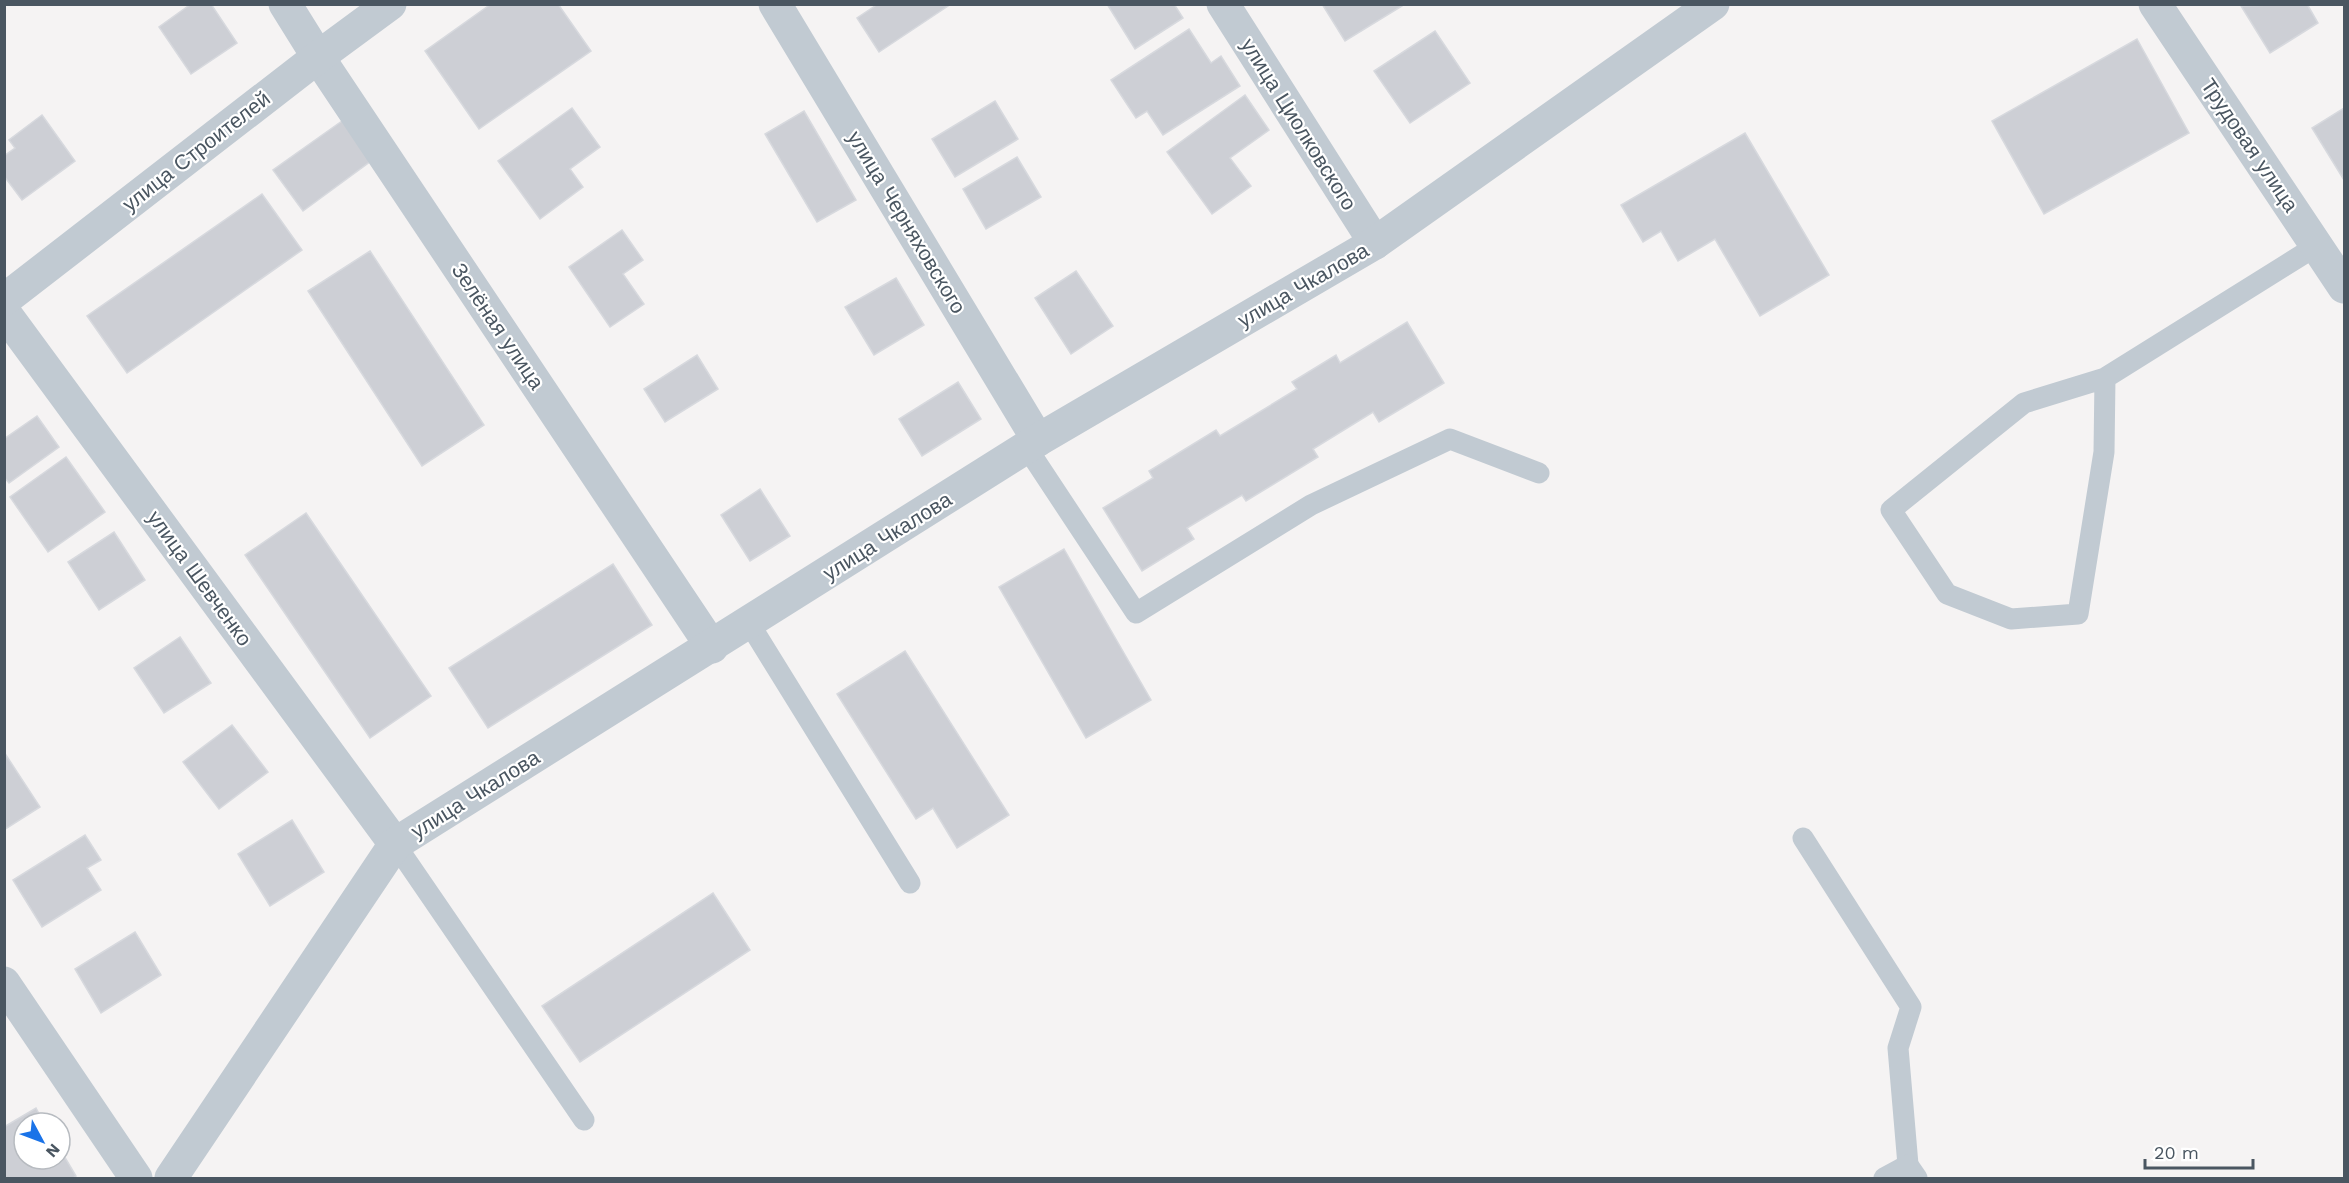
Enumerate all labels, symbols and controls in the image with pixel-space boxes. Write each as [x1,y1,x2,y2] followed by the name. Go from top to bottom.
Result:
[1236,33,1362,215] street label: улица Циолковского
[2196,73,2304,217] street label: Трудовая улица
[117,85,275,217] street label: улица Строителей
[843,126,971,318] street label: улица Черняховского
[1233,237,1373,333] street label: улица Чкалова
[446,258,550,394] street label: Зелёная улица
[818,486,956,586] street label: улица Чкалова
[142,505,258,651] street label: улица Шевченко
[406,744,544,844] street label: улица Чкалова
[12,1111,72,1171] north arrow
[2145,1132,2253,1170] scale bar
[42,1140,64,1161] text: N
[2154,1142,2199,1163] text: 20 m

